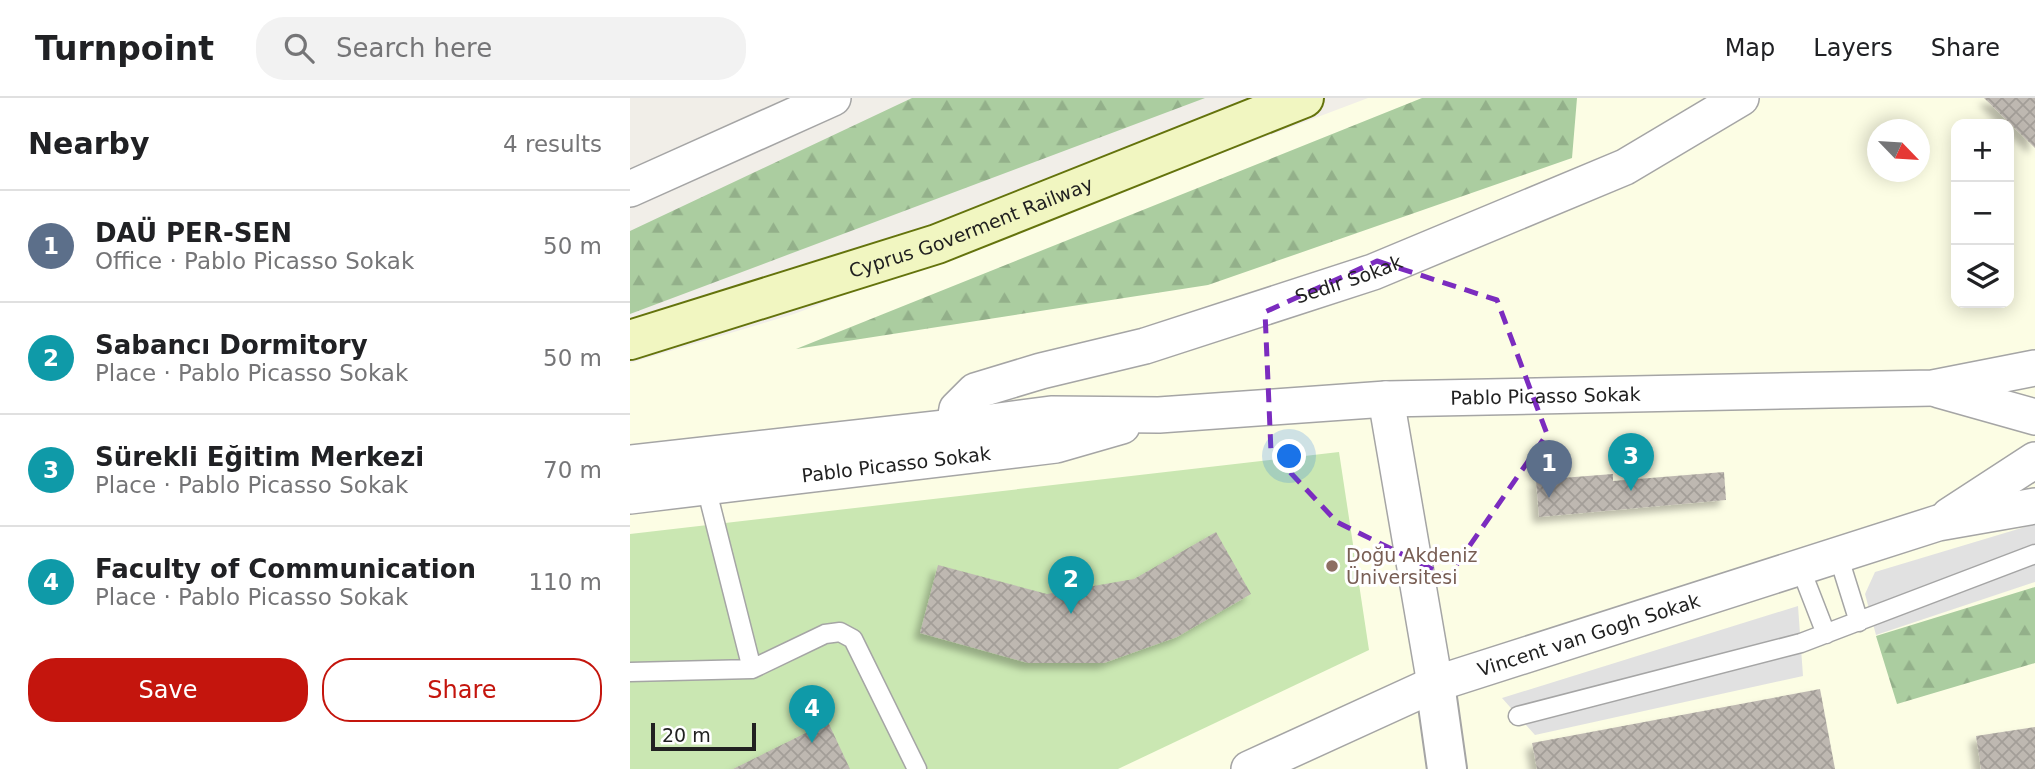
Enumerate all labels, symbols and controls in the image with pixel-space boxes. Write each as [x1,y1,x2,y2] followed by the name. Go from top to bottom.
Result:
[256,17,746,80] search box
[35,29,214,68] text: Turnpoint
[280,29,318,67] icon: search
[336,33,492,63] text: Search here
[1725,34,1775,62] text: Map
[1813,34,1893,62] text: Layers
[1931,34,2000,62] text: Share
[1867,119,1930,182] north arrow
[1951,119,2014,308] map controls
[1951,119,2014,182] button: +
[28,126,150,161] text: Nearby
[503,131,602,157] text: 4 results
[846,172,1096,282] street label: Cyprus Goverment Railway
[1951,182,2014,245] button: −
[95,218,292,248] text: DAÜ PER-SEN
[43,233,59,259] text: 1
[543,233,602,259] text: 50 m
[1951,245,2014,308] button: layers
[95,248,414,274] text: Office · Pablo Picasso Sokak
[1292,250,1406,308] street label: Sedir Sokak
[95,330,368,360] text: Sabancı Dormitory
[43,345,59,371] text: 2
[543,345,602,371] text: 50 m
[95,360,408,386] text: Place · Pablo Picasso Sokak
[1450,383,1641,409] street label: Pablo Picasso Sokak
[1608,433,1654,491] pin: 3
[1272,439,1306,473] your location
[1526,440,1572,498] pin: 1
[95,442,424,472] text: Sürekli Eğitim Merkezi
[800,442,992,486] street label: Pablo Picasso Sokak
[43,457,59,483] text: 3
[543,457,602,483] text: 70 m
[95,472,408,498] text: Place · Pablo Picasso Sokak
[1346,544,1477,588] place label: Doğu Akdeniz Üniversitesi
[95,554,476,584] text: Faculty of Communication
[1048,556,1094,614] pin: 2
[1324,558,1340,574] marker: Doğu Akdeniz Üniversitesi
[43,569,59,595] text: 4
[528,569,602,595] text: 110 m
[95,584,408,610] text: Place · Pablo Picasso Sokak
[1475,589,1703,681] street label: Vincent van Gogh Sokak
[28,658,308,722] button: Save
[322,658,602,722] button: Share
[789,685,835,743] pin: 4
[651,720,756,752] scale bar
[662,724,711,746] text: 20 m

